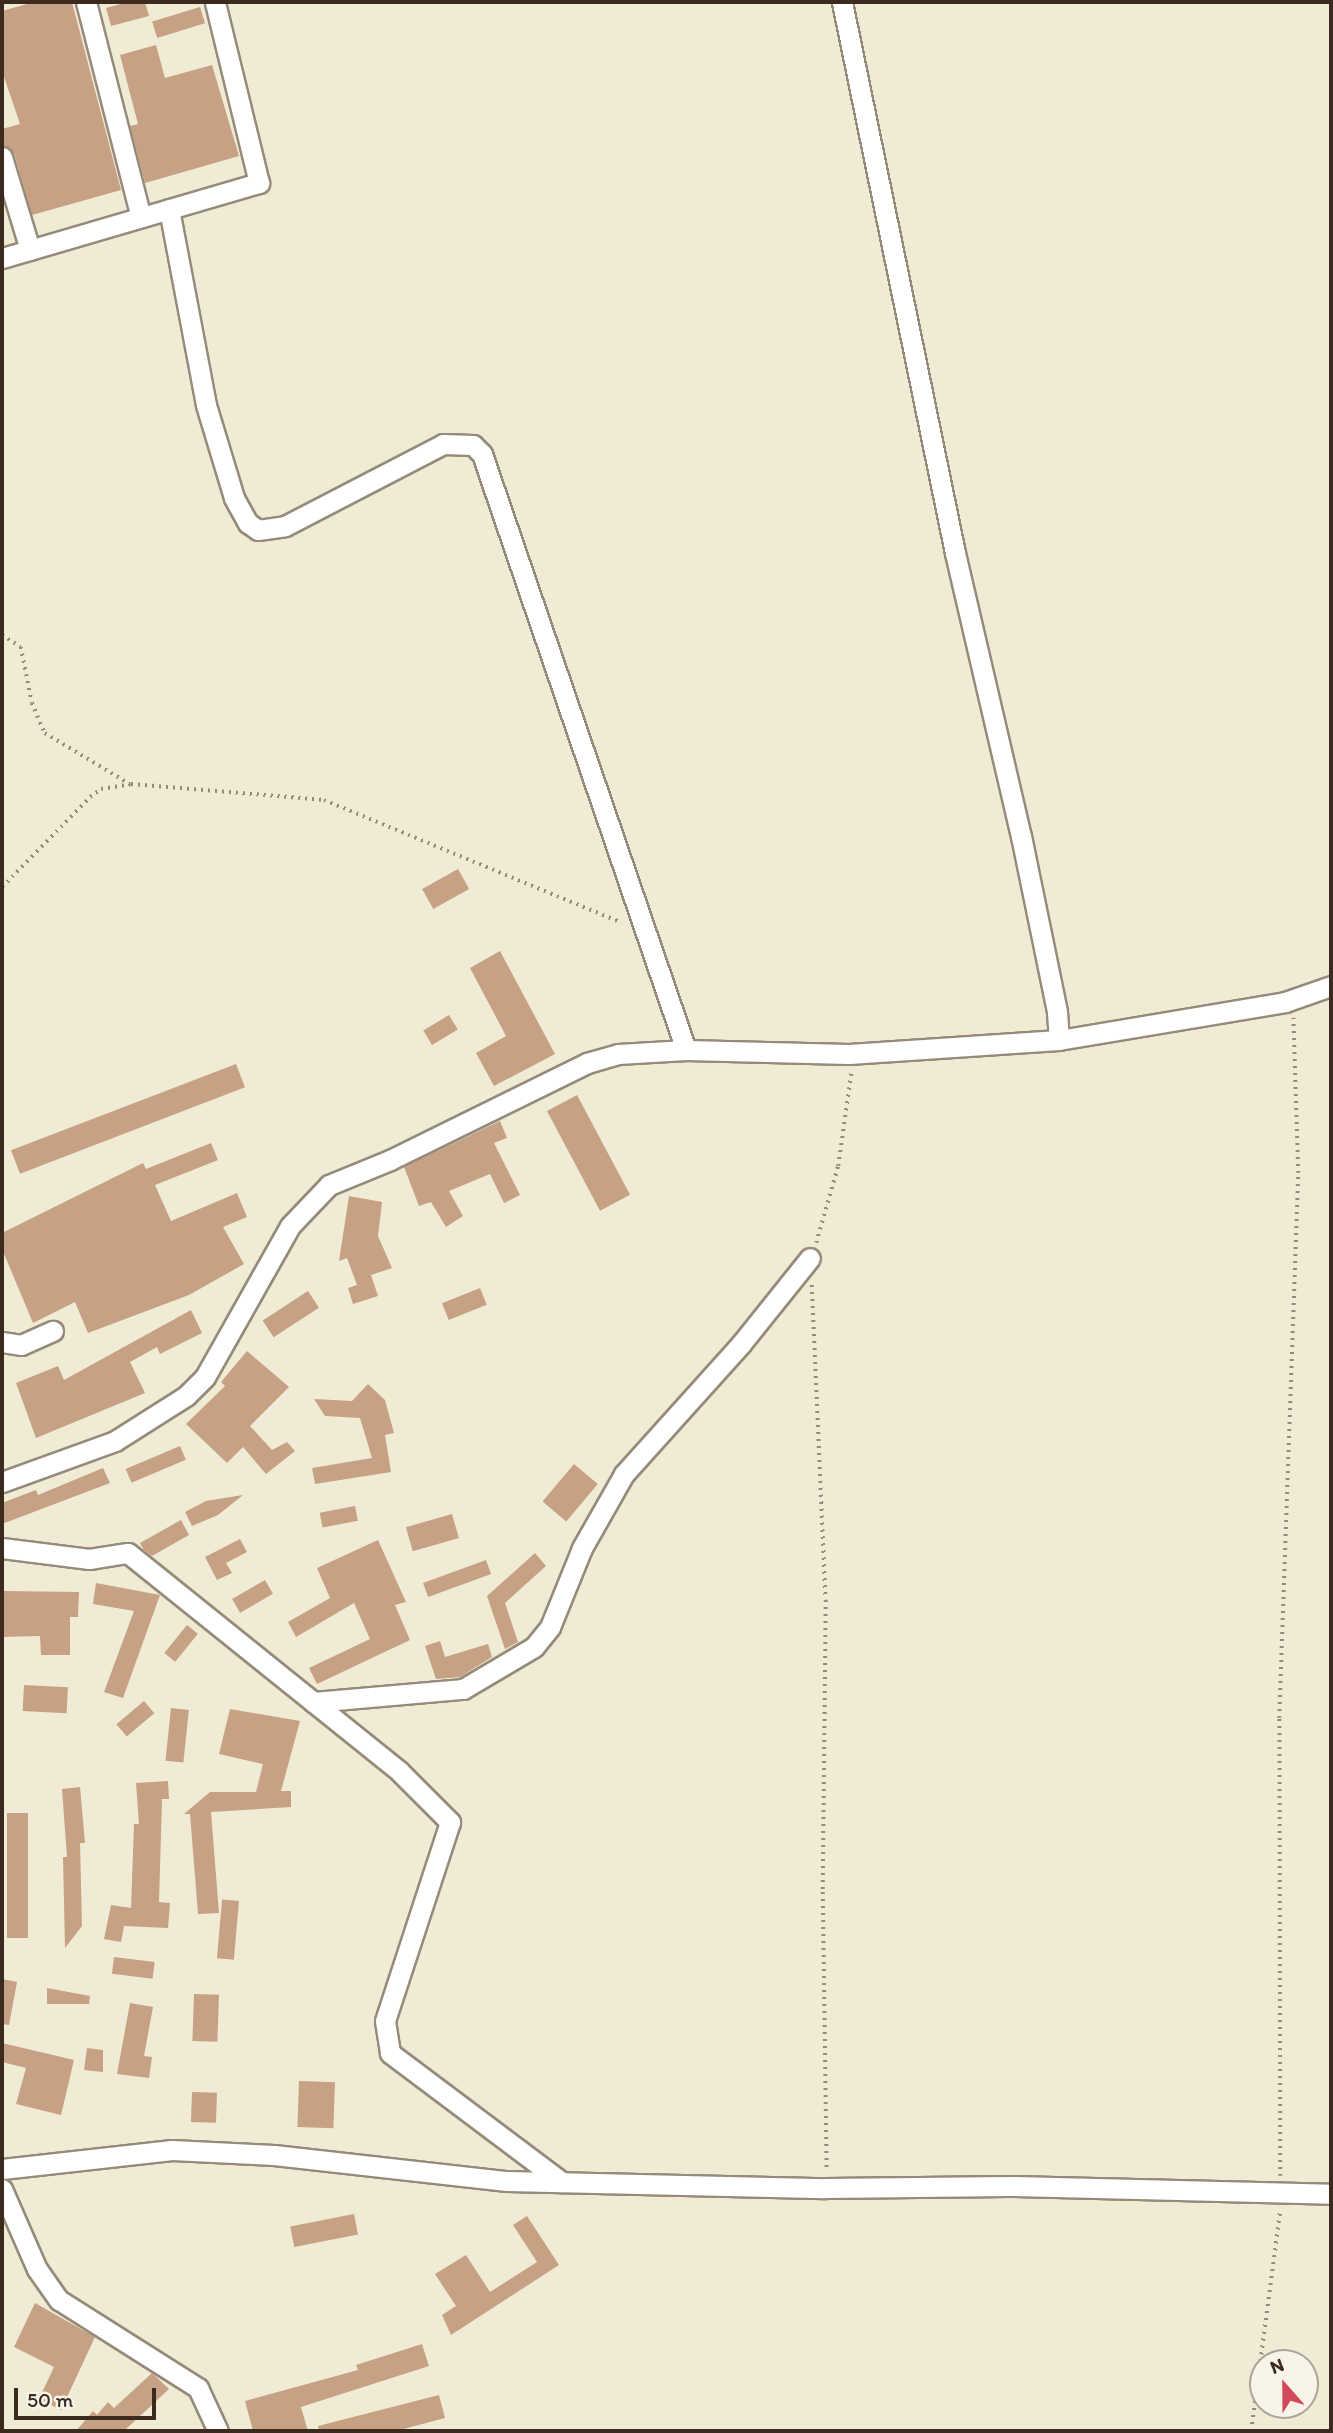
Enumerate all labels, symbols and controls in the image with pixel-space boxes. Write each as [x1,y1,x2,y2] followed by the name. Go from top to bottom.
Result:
[1249,2349,1319,2419] north arrow
[1267,2353,1287,2379] text: N
[18,2374,159,2418] scale bar
[27,2387,73,2412] text: 50 m

